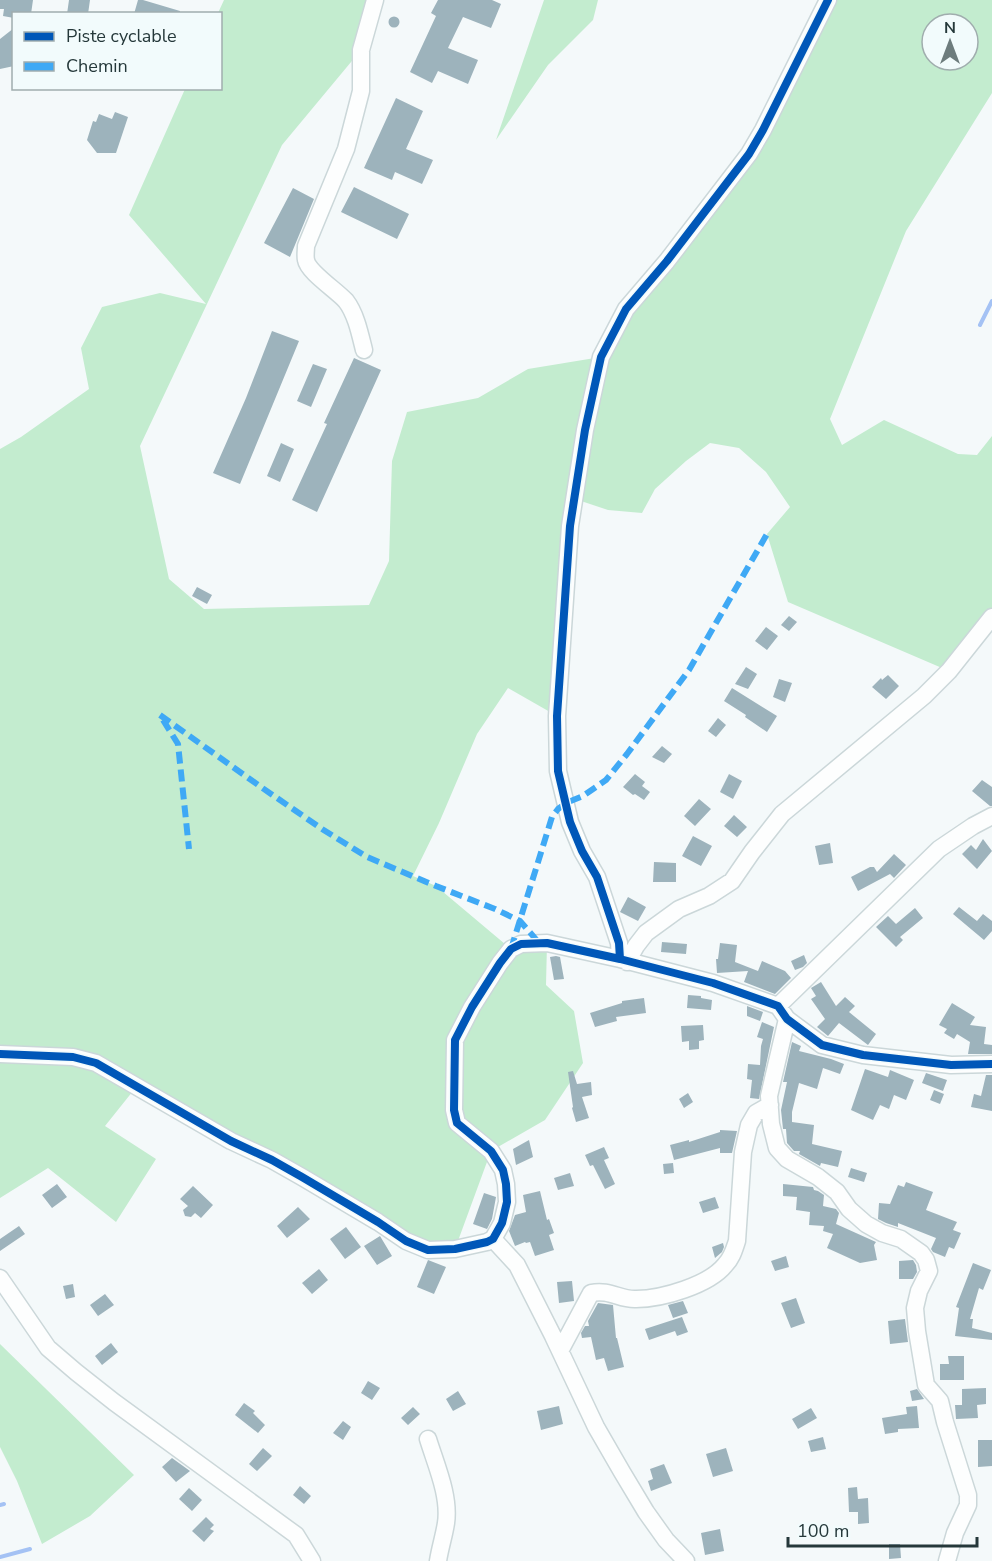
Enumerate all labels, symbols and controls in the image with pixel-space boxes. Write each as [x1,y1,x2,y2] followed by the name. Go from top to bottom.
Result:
[12,12,222,90] legend
[920,12,980,72] north arrow
[944,17,956,39] text: N
[66,24,177,48] text: Piste cyclable
[66,54,128,78] text: Chemin
[788,1510,977,1548] scale bar
[797,1519,849,1543] text: 100 m

